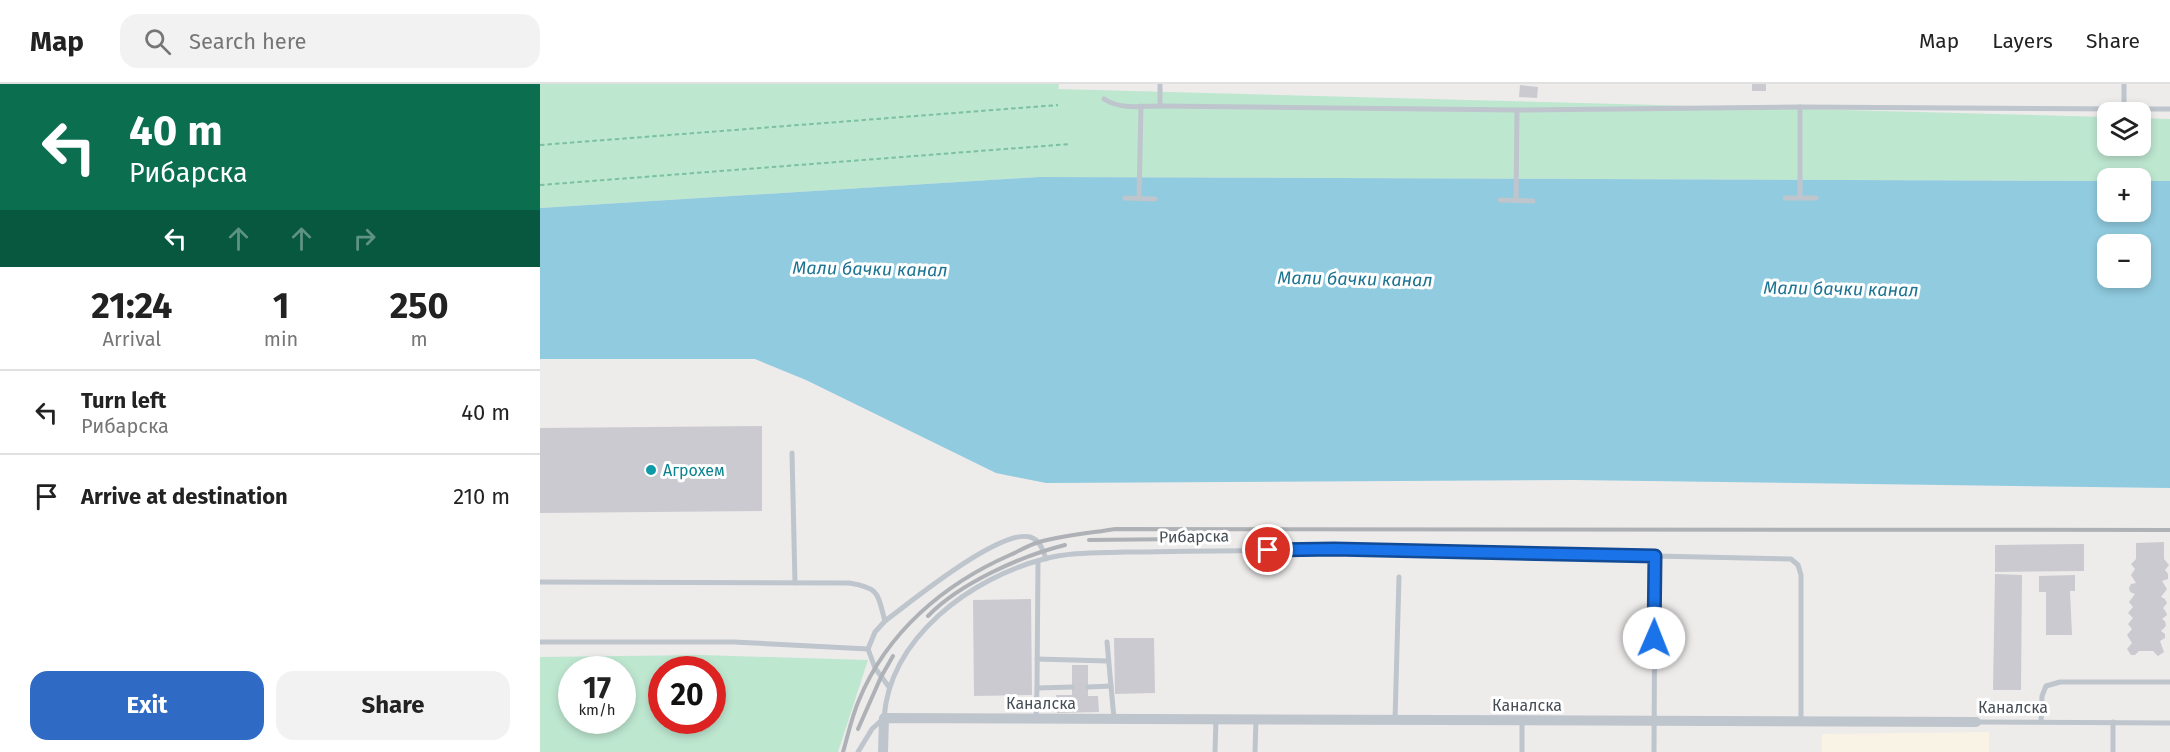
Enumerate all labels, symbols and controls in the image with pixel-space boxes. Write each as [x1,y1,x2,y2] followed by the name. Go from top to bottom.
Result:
[120,14,540,68] search box
[30,25,84,58] text: Map
[141,25,174,58] icon: search
[189,28,307,55] text: Search here
[1919,28,1959,54] text: Map
[1992,28,2053,54] text: Layers
[2086,28,2140,54] text: Share
[2097,102,2151,288] map controls
[2097,102,2151,156] button: layers
[129,106,223,156] text: 40 m
[30,108,108,186] icon: left
[129,157,248,189] text: Рибарска
[2097,168,2151,222] button: +
[159,222,192,255] icon: left
[222,222,255,255] icon: ahead
[285,222,318,255] icon: ahead
[348,222,381,255] icon: right
[2097,234,2151,288] button: −
[792,257,948,281] water label: Мали бачки канал
[1277,267,1433,291] water label: Мали бачки канал
[1763,277,1919,301] water label: Мали бачки канал
[91,284,172,328] text: 21:24
[273,284,289,328] text: 1
[390,284,449,328] text: 250
[103,327,161,351] text: Arrival
[264,327,298,351] text: min
[411,327,428,351] text: m
[81,387,166,414] text: Turn left
[30,396,63,429] icon: left
[461,399,510,426] text: 40 m
[81,414,169,438] text: Рибарска
[663,461,725,480] place label: Агрохем
[644,463,658,477] marker: Агрохем
[30,480,63,513] icon: arrive
[81,483,288,510] text: Arrive at destination
[453,483,510,510] text: 210 m
[1242,524,1293,575] pin
[1159,526,1229,547] street label: Рибарска
[1251,533,1284,566] icon: arrive
[1622,606,1686,670] position arrow
[648,656,726,734] speed limit sign: 20
[583,670,611,706] text: 17
[30,671,264,740] button: Exit
[276,671,510,740] button: Share
[1006,694,1076,713] street label: Каналска
[1492,696,1562,715] street label: Каналска
[1978,698,2048,717] street label: Каналска
[578,701,616,719] text: km/h

